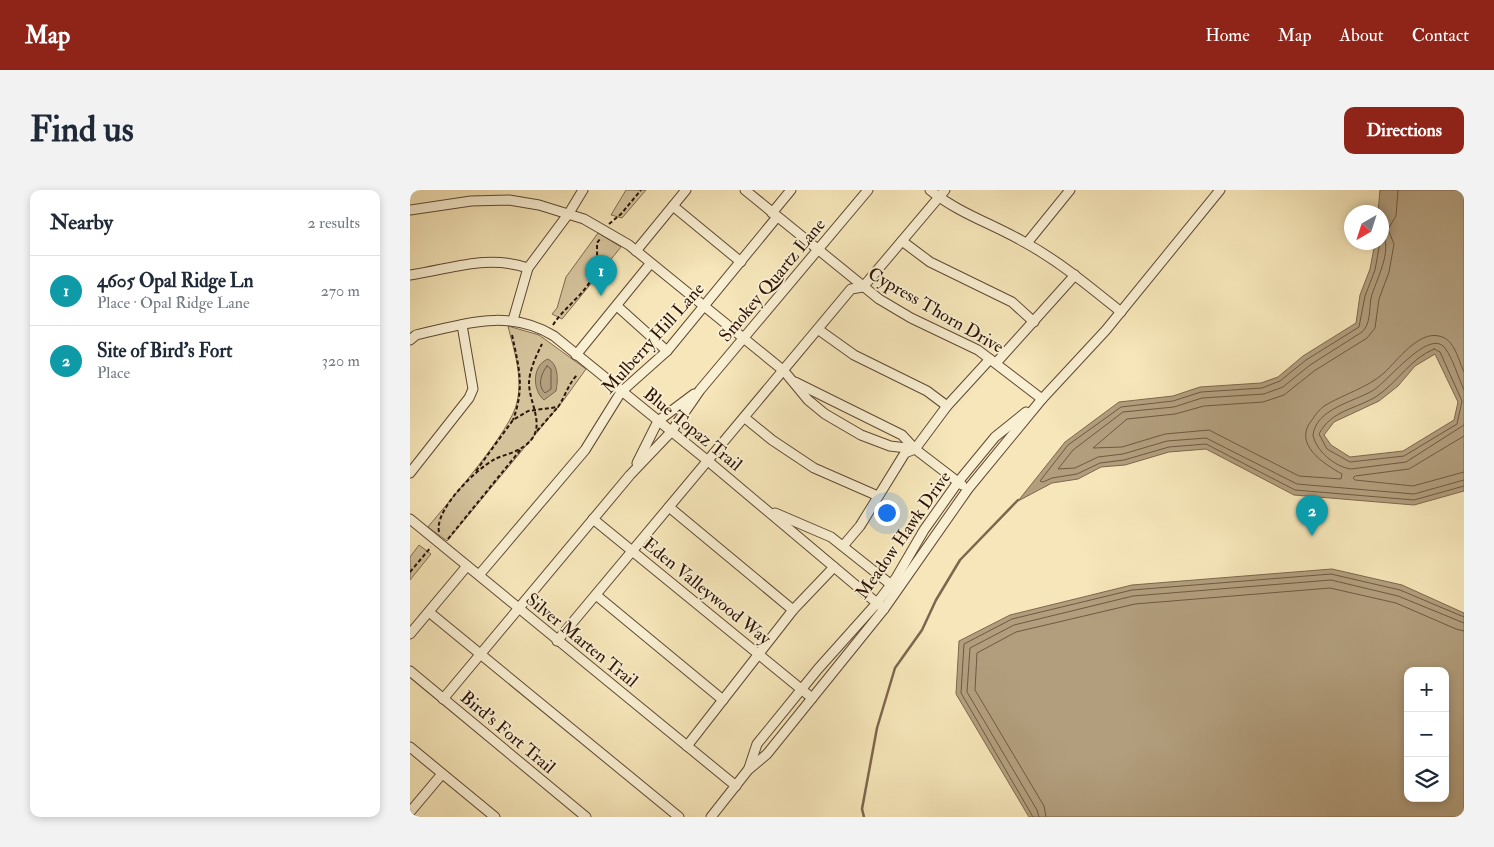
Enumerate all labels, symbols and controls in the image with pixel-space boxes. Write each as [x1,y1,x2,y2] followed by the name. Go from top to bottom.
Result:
[25,20,70,51] text: Map
[1205,24,1250,47] text: Home
[1278,24,1312,47] text: Map
[1340,24,1384,47] text: About
[1412,24,1469,47] text: Contact
[1344,107,1464,154] button: Directions
[30,108,134,152] text: Find us
[1344,205,1389,250] north arrow
[50,209,113,236] text: Nearby
[307,213,360,233] text: 2 results
[714,213,831,347] street label: Smokey Quartz Lane
[585,255,617,296] pin: 1
[864,262,1008,359] street label: Cypress Thorn Drive
[97,269,253,293] text: 4605 Opal Ridge Ln
[597,277,710,399] street label: Mulberry Hill Lane
[63,281,69,301] text: 1
[321,281,360,301] text: 270 m
[97,293,250,313] text: Place · Opal Ridge Lane
[97,339,232,363] text: Site of Bird's Fort
[62,351,70,371] text: 2
[322,351,360,371] text: 320 m
[97,363,130,383] text: Place
[639,383,747,476] street label: Blue Topaz Trail
[851,466,956,604] street label: Meadow Hawk Drive
[1296,495,1328,536] pin: 2
[874,500,900,526] your location
[638,533,776,651] street label: Eden Valleywood Way
[521,588,643,693] street label: Silver Marten Trail
[1404,667,1449,802] map controls
[1404,667,1449,712] button: +
[455,686,560,779] street label: Bird's Fort Trail
[1404,712,1449,757] button: −
[1404,757,1449,802] button: layers

